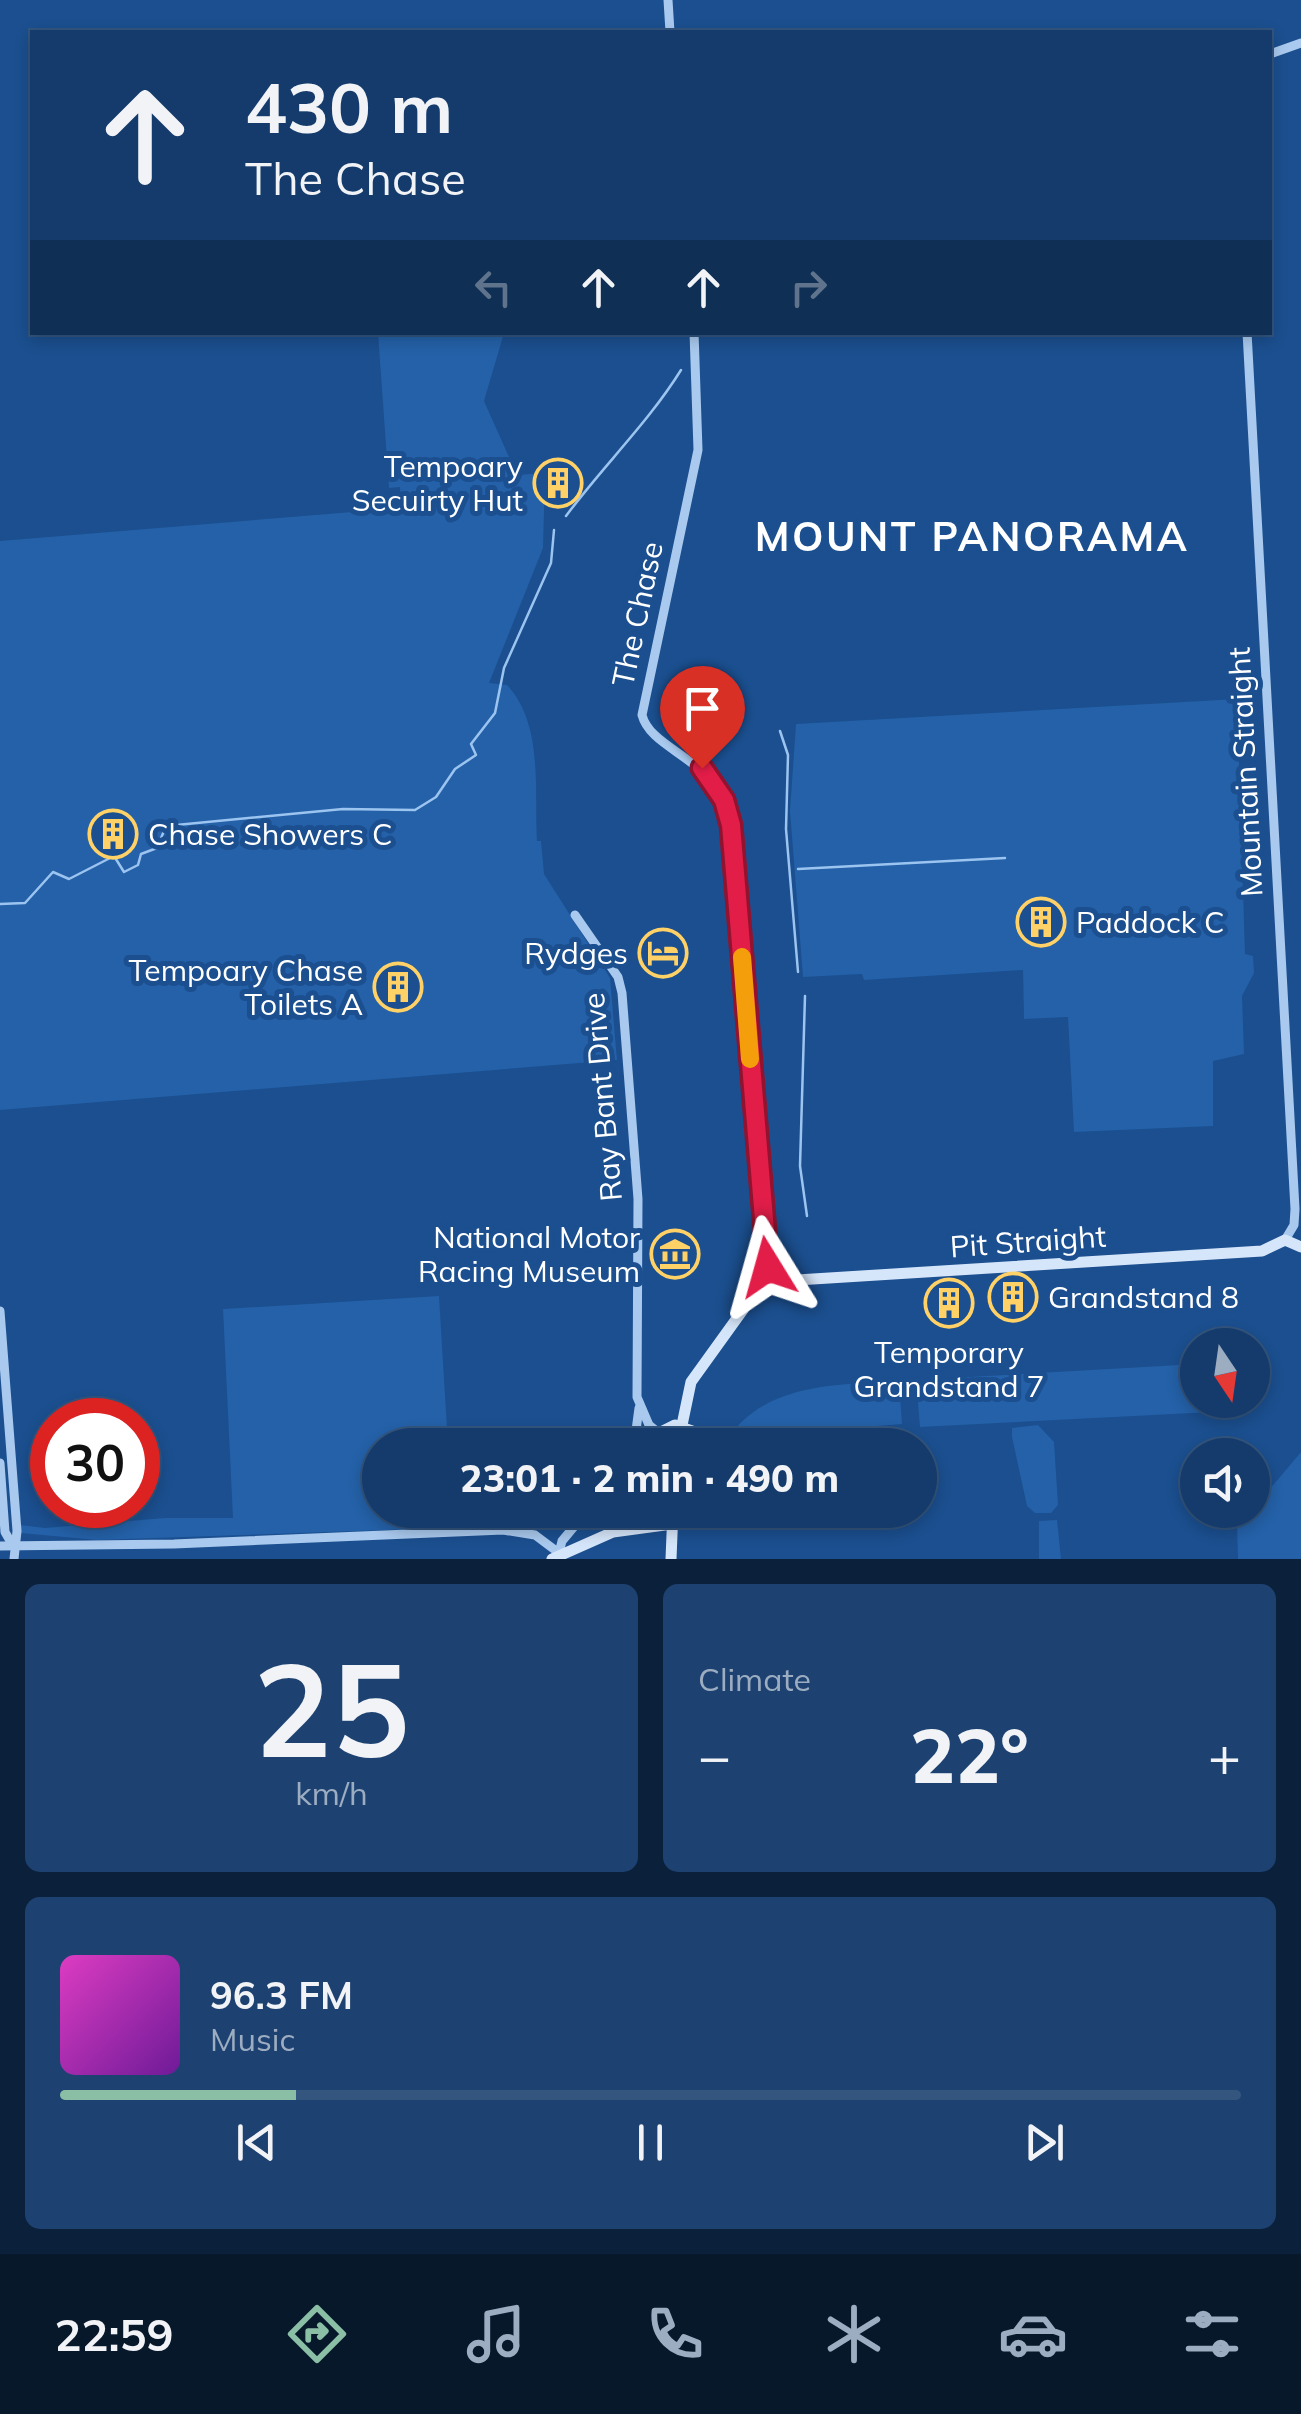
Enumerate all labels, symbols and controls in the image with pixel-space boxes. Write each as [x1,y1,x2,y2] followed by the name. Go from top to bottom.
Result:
[245,63,453,151] text: 430 m
[80,70,210,200] icon: ahead
[245,150,466,206] text: The Chase
[466,260,521,315] icon: left
[571,260,626,315] icon: ahead
[676,260,731,315] icon: ahead
[781,260,836,315] icon: right
[352,447,523,519] place label: Tempoary Secuirty Hut
[532,457,584,509] building icon: Tempoary Secuirty Hut
[755,511,1189,561] district label: MOUNT PANORAMA
[603,538,671,690] street label: The Chase
[1219,646,1271,898] street label: Mountain Straight
[660,666,745,769] pin
[675,681,730,736] icon: arrive
[87,808,139,860] building icon: Chase Showers C
[148,815,392,853] place label: Chase Showers C
[1015,896,1067,948] building icon: Paddock C
[1076,903,1225,941] place label: Paddock C
[637,927,689,979] hotel icon: Rydges
[524,934,628,972] place label: Rydges
[129,951,363,1023] place label: Tempoary Chase Toilets A
[372,961,424,1013] building icon: Tempoary Chase Toilets A
[574,991,630,1203] street label: Ray Bant Drive
[716,1215,820,1319] position arrow
[949,1217,1107,1265] street label: Pit Straight
[418,1218,640,1290] place label: National Motor Racing Museum
[649,1228,701,1280] museum icon: National Motor Racing Museum
[987,1271,1039,1323] building icon: Grandstand 8
[923,1277,975,1329] building icon: Temporary Grandstand 7
[1048,1278,1239,1316] place label: Grandstand 8
[1180,1328,1270,1418] north arrow
[1180,1328,1270,1528] map controls
[854,1333,1044,1405] place label: Temporary Grandstand 7
[30,1398,160,1528] speed limit sign: 30
[1180,1438,1270,1528] button: sound
[460,1454,839,1502] text: 23:01 · 2 min · 490 m
[253,1626,410,1790] text: 25
[698,1659,811,1699] text: Climate
[910,1708,1029,1802] text: 22°
[698,1721,731,1790] text: −
[1208,1721,1241,1790] text: +
[295,1773,368,1813] text: km/h
[210,1971,353,2019] text: 96.3 FM
[210,2019,295,2059] text: Music
[229,2115,284,2170] icon: previous
[623,2115,678,2170] icon: pause
[1017,2115,1072,2170] icon: next
[282,2299,352,2369] icon: directions
[461,2299,531,2369] icon: music
[640,2299,710,2369] icon: phone
[819,2299,889,2369] icon: climate
[998,2299,1068,2369] icon: car
[1177,2299,1247,2369] icon: filters
[54,2306,174,2362] text: 22:59

